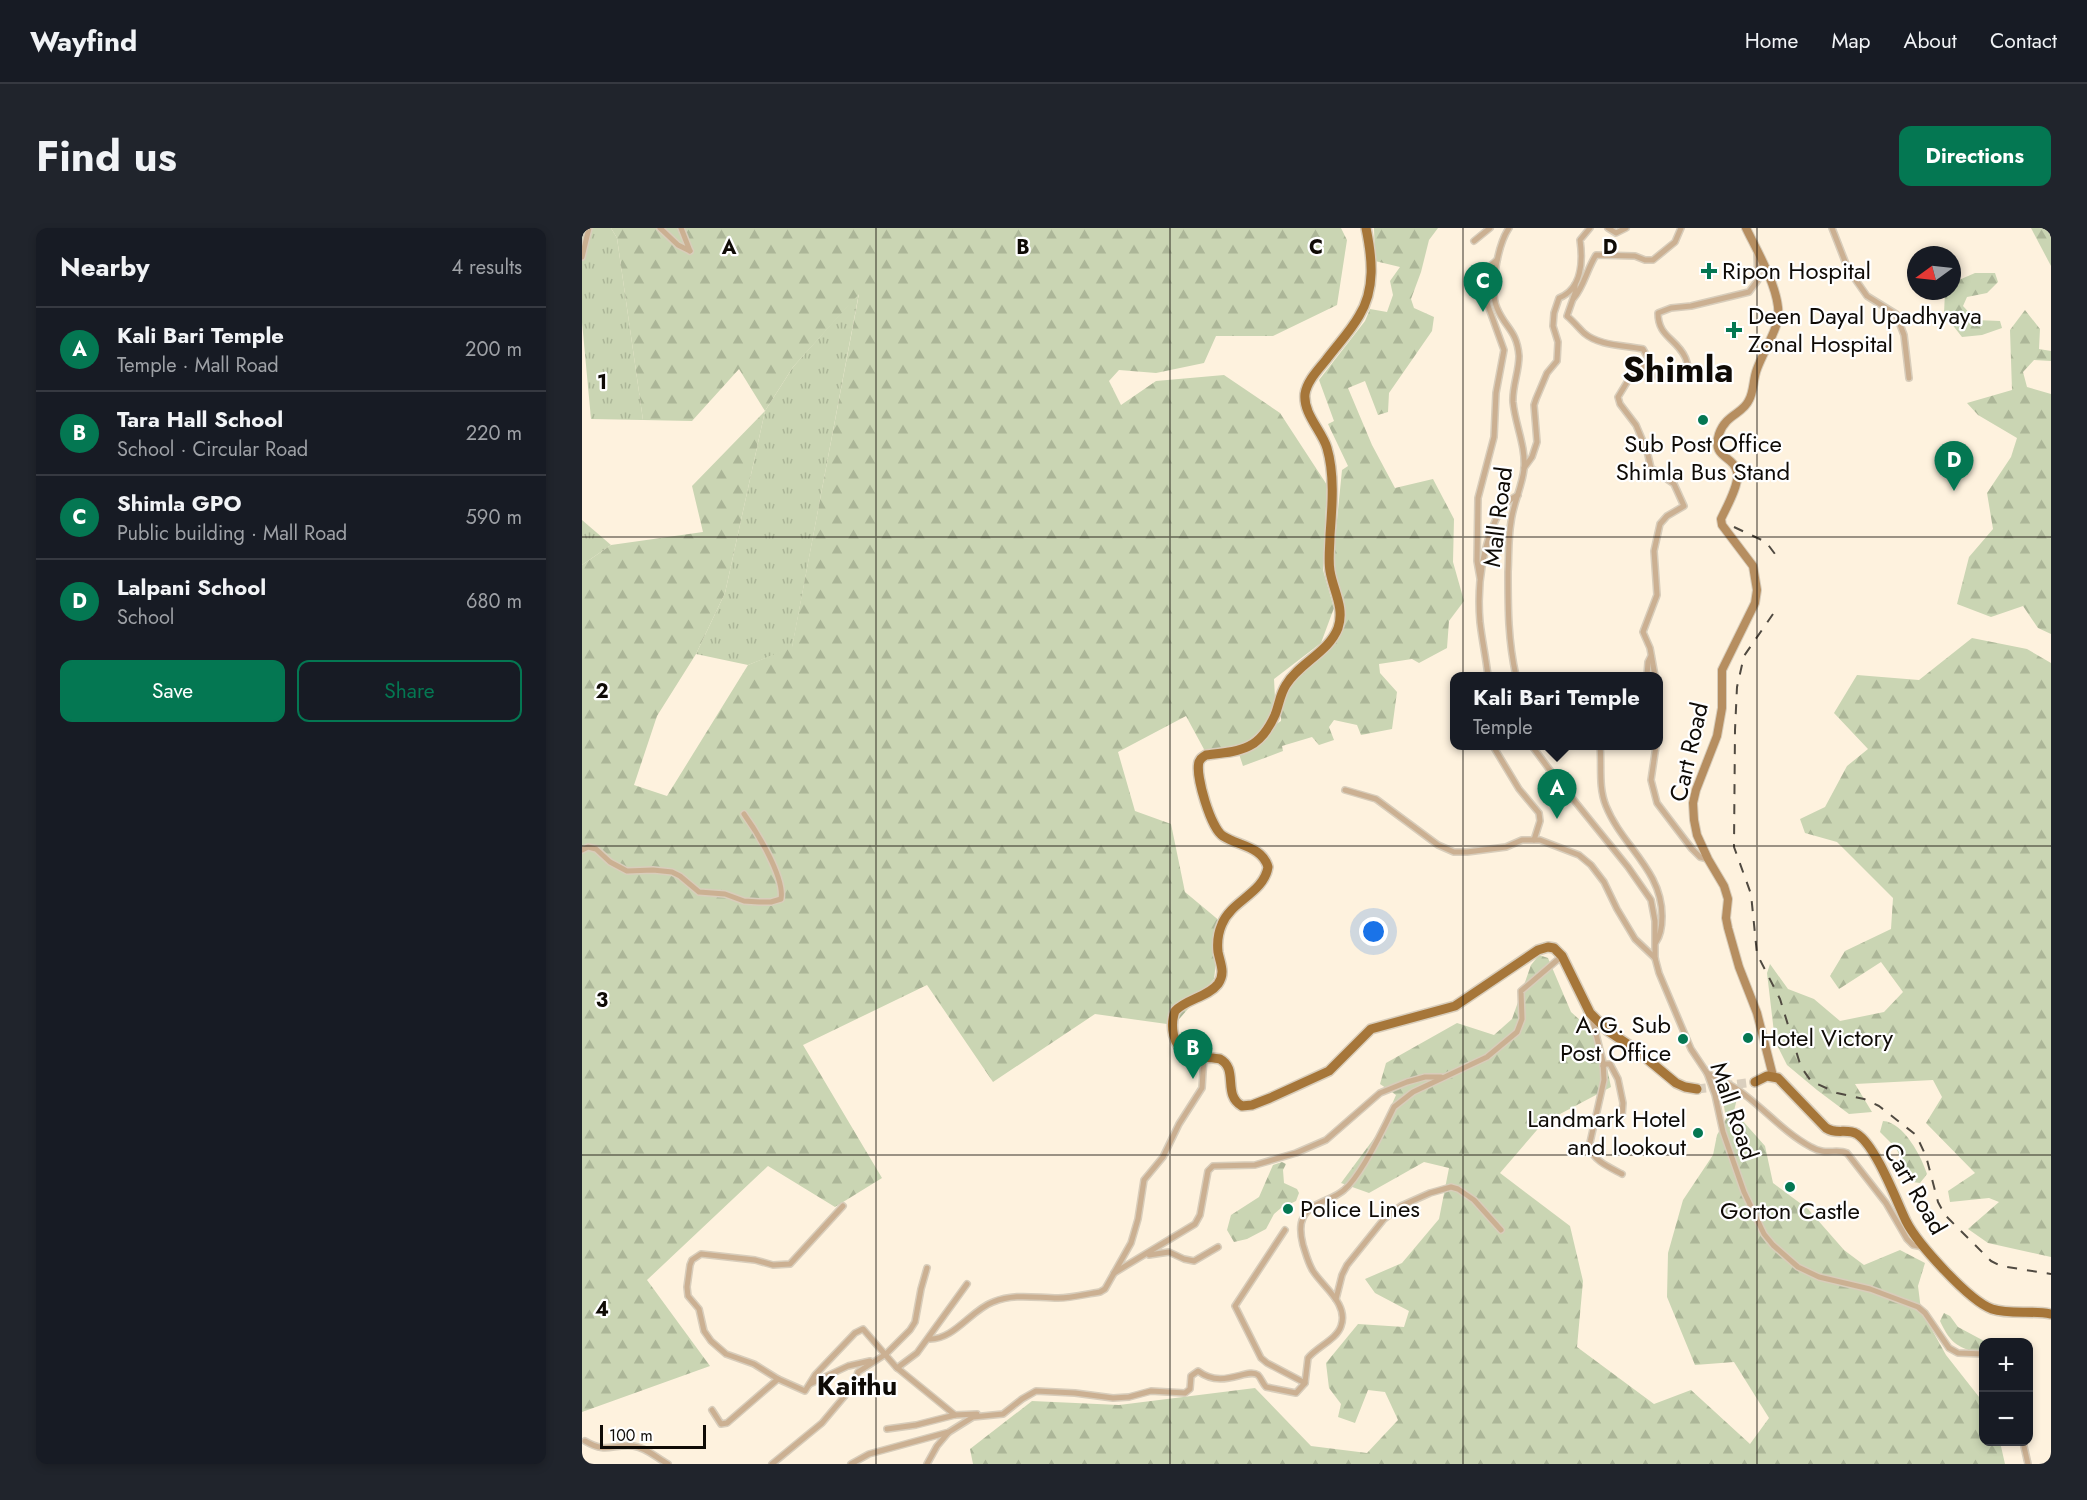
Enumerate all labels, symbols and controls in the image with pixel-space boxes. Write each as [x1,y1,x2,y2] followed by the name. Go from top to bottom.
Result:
[30,21,137,62] text: Wayfind
[1745,26,1798,56] text: Home
[1831,26,1871,56] text: Map
[1904,26,1957,56] text: About
[1990,26,2057,56] text: Contact
[36,126,177,187] text: Find us
[1899,126,2051,186] button: Directions
[721,233,737,262] text: A
[1016,233,1030,262] text: B
[1309,233,1323,262] text: C
[1603,233,1617,262] text: D
[1907,246,1961,300] north arrow
[60,248,149,286] text: Nearby
[451,253,522,282] text: 4 results
[1722,253,1871,288] place label: Ripon Hospital
[1464,262,1502,312] pin: C
[1700,262,1718,280] marker: Ripon Hospital
[1748,298,1982,361] place label: Deen Dayal Upadhyaya Zonal Hospital
[117,319,284,351] text: Kali Bari Temple
[1725,321,1743,339] marker: Deen Dayal Upadhyaya Zonal Hospital
[72,335,87,364] text: A
[465,335,522,364] text: 200 m
[1622,343,1734,395] district label: Shimla
[117,351,279,380] text: Temple · Mall Road
[597,368,607,397] text: 1
[117,403,283,435] text: Tara Hall School
[1696,413,1710,427] marker: Sub Post Office Shimla Bus Stand
[73,419,86,448] text: B
[466,419,522,448] text: 220 m
[1616,426,1790,489] place label: Sub Post Office Shimla Bus Stand
[117,435,308,464] text: School · Circular Road
[1934,442,1974,491] pin: D
[1474,465,1521,569] street label: Mall Road
[117,487,241,519] text: Shimla GPO
[72,503,87,532] text: C
[466,503,522,532] text: 590 m
[117,519,347,548] text: Public building · Mall Road
[117,571,266,603] text: Lalpani School
[72,587,87,616] text: D
[466,587,522,616] text: 680 m
[117,603,174,632] text: School
[60,660,285,722] button: Save
[297,660,522,722] button: Share
[1450,672,1663,750] popup
[595,677,609,706] text: 2
[1473,681,1640,713] text: Kali Bari Temple
[1660,699,1717,805] street label: Cart Road
[1473,713,1533,742] text: Temple
[1538,770,1576,819] pin: A
[1359,917,1388,946] your location
[596,986,608,1015] text: 3
[1560,1007,1671,1070] place label: A.G. Sub Post Office
[1760,1020,1893,1055] place label: Hotel Victory
[1174,1030,1212,1079] pin: B
[1741,1031,1755,1045] marker: Hotel Victory
[1676,1032,1690,1046] marker: A.G. Sub Post Office
[1701,1057,1767,1164] street label: Mall Road
[1527,1101,1686,1164] place label: Landmark Hotel and lookout
[1691,1126,1705,1140] marker: Landmark Hotel and lookout
[1875,1136,1956,1241] street label: Cart Road
[1783,1180,1797,1194] marker: Gorton Castle
[1300,1191,1420,1226] place label: Police Lines
[1720,1193,1860,1228] place label: Gorton Castle
[1281,1202,1295,1216] marker: Police Lines
[595,1295,609,1324] text: 4
[1979,1338,2033,1446] map controls
[1979,1338,2033,1392] button: +
[817,1366,897,1405] district label: Kaithu
[1979,1392,2033,1446] button: −
[600,1422,706,1450] scale bar
[609,1424,653,1447] text: 100 m

